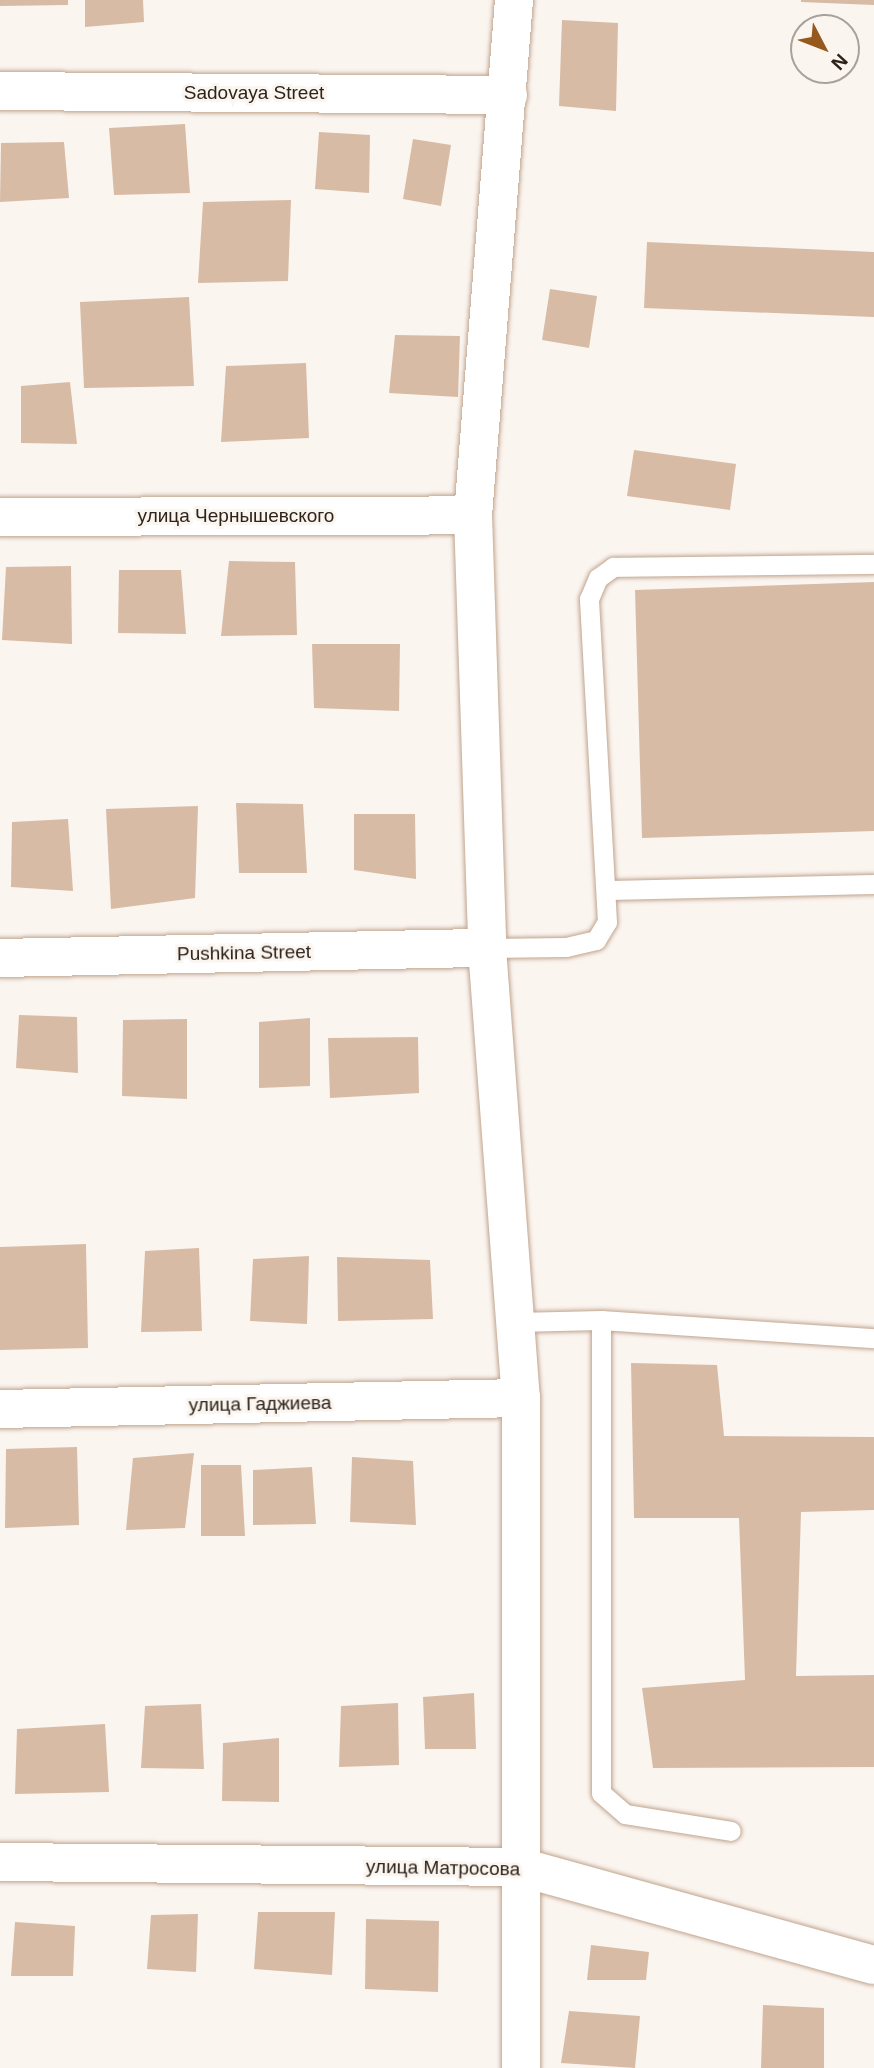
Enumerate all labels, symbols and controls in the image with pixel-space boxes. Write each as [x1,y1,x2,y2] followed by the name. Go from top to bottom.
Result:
[790,14,860,84] north arrow
[827,50,852,74] text: N
[184,82,324,104] street label: Sadovaya Street
[138,505,334,527] street label: улица Чернышевского
[177,940,311,966] street label: Pushkina Street
[188,1391,332,1417] street label: улица Гаджиева
[366,1855,520,1881] street label: улица Матросова

